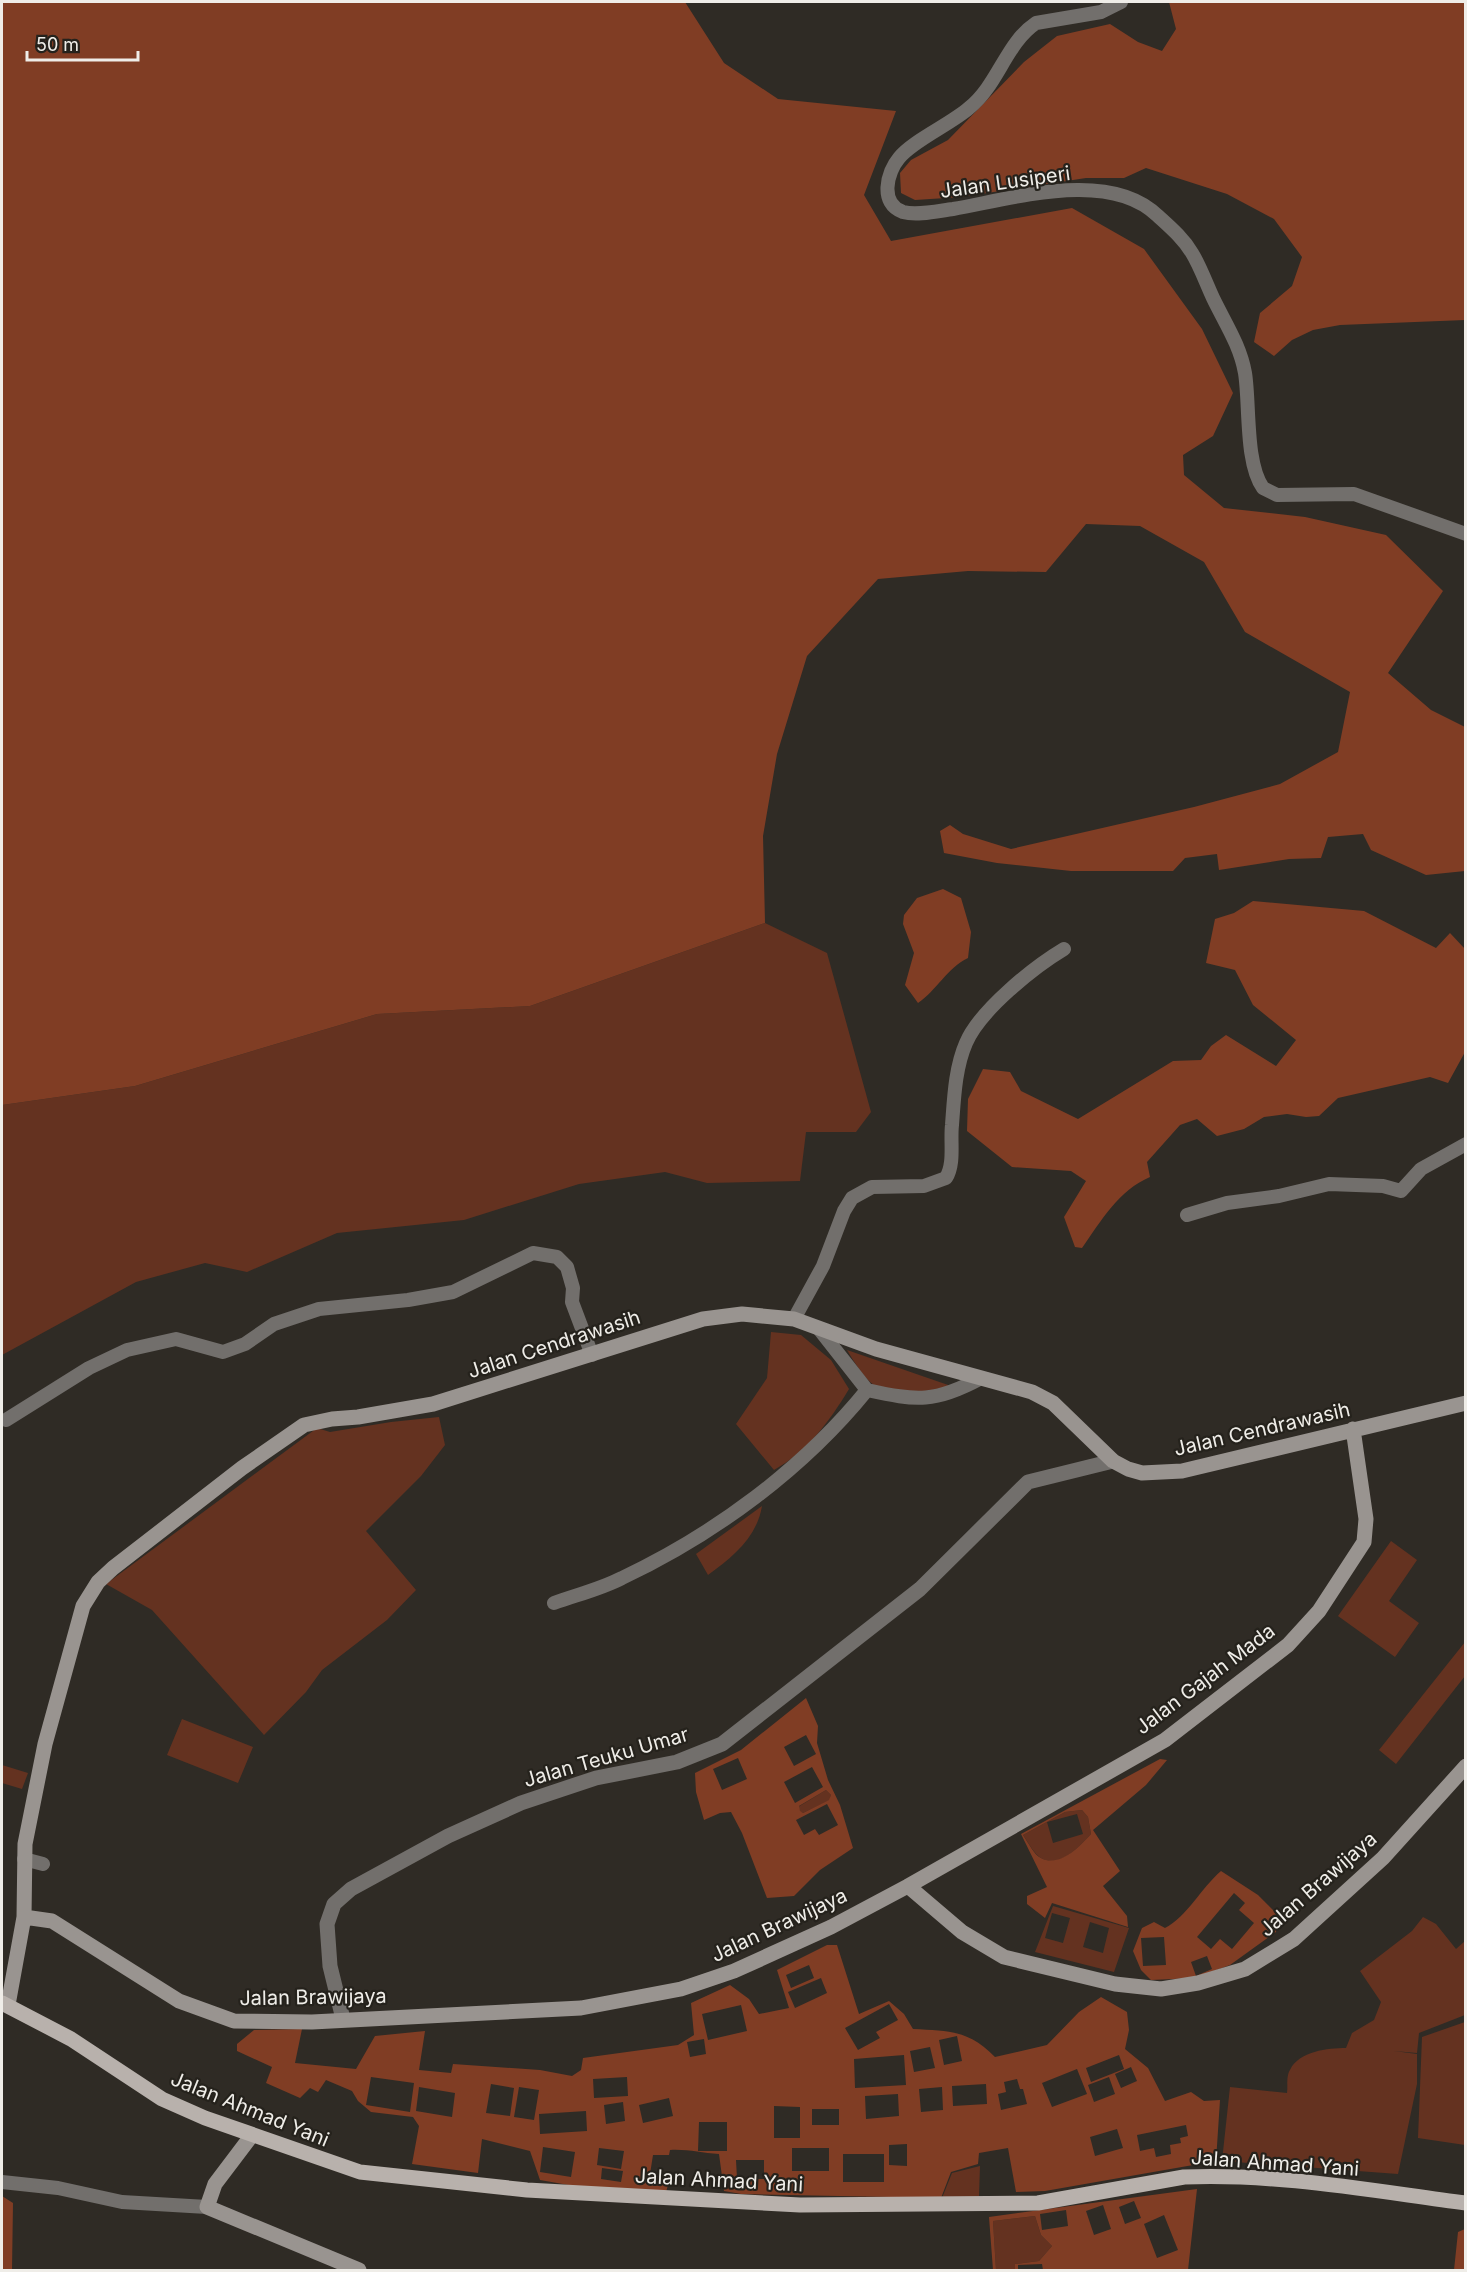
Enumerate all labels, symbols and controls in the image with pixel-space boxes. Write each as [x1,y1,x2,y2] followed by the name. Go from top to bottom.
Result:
[27,24,138,62] scale bar
[36,34,79,55] text: 50 m
[938,161,1072,203] street label: Jalan Lusiperi
[465,1305,643,1383] street label: Jalan Cendrawasih
[1172,1397,1352,1461] street label: Jalan Cendrawasih
[1130,1619,1280,1739] street label: Jalan Gajah Mada
[521,1722,692,1792] street label: Jalan Teuku Umar
[1255,1827,1381,1941] street label: Jalan Brawijaya
[707,1883,851,1967] street label: Jalan Brawijaya
[239,1984,387,2010] street label: Jalan Brawijaya
[167,2066,333,2152] street label: Jalan Ahmad Yani
[1190,2145,1360,2181] street label: Jalan Ahmad Yani
[634,2164,804,2196] street label: Jalan Ahmad Yani

